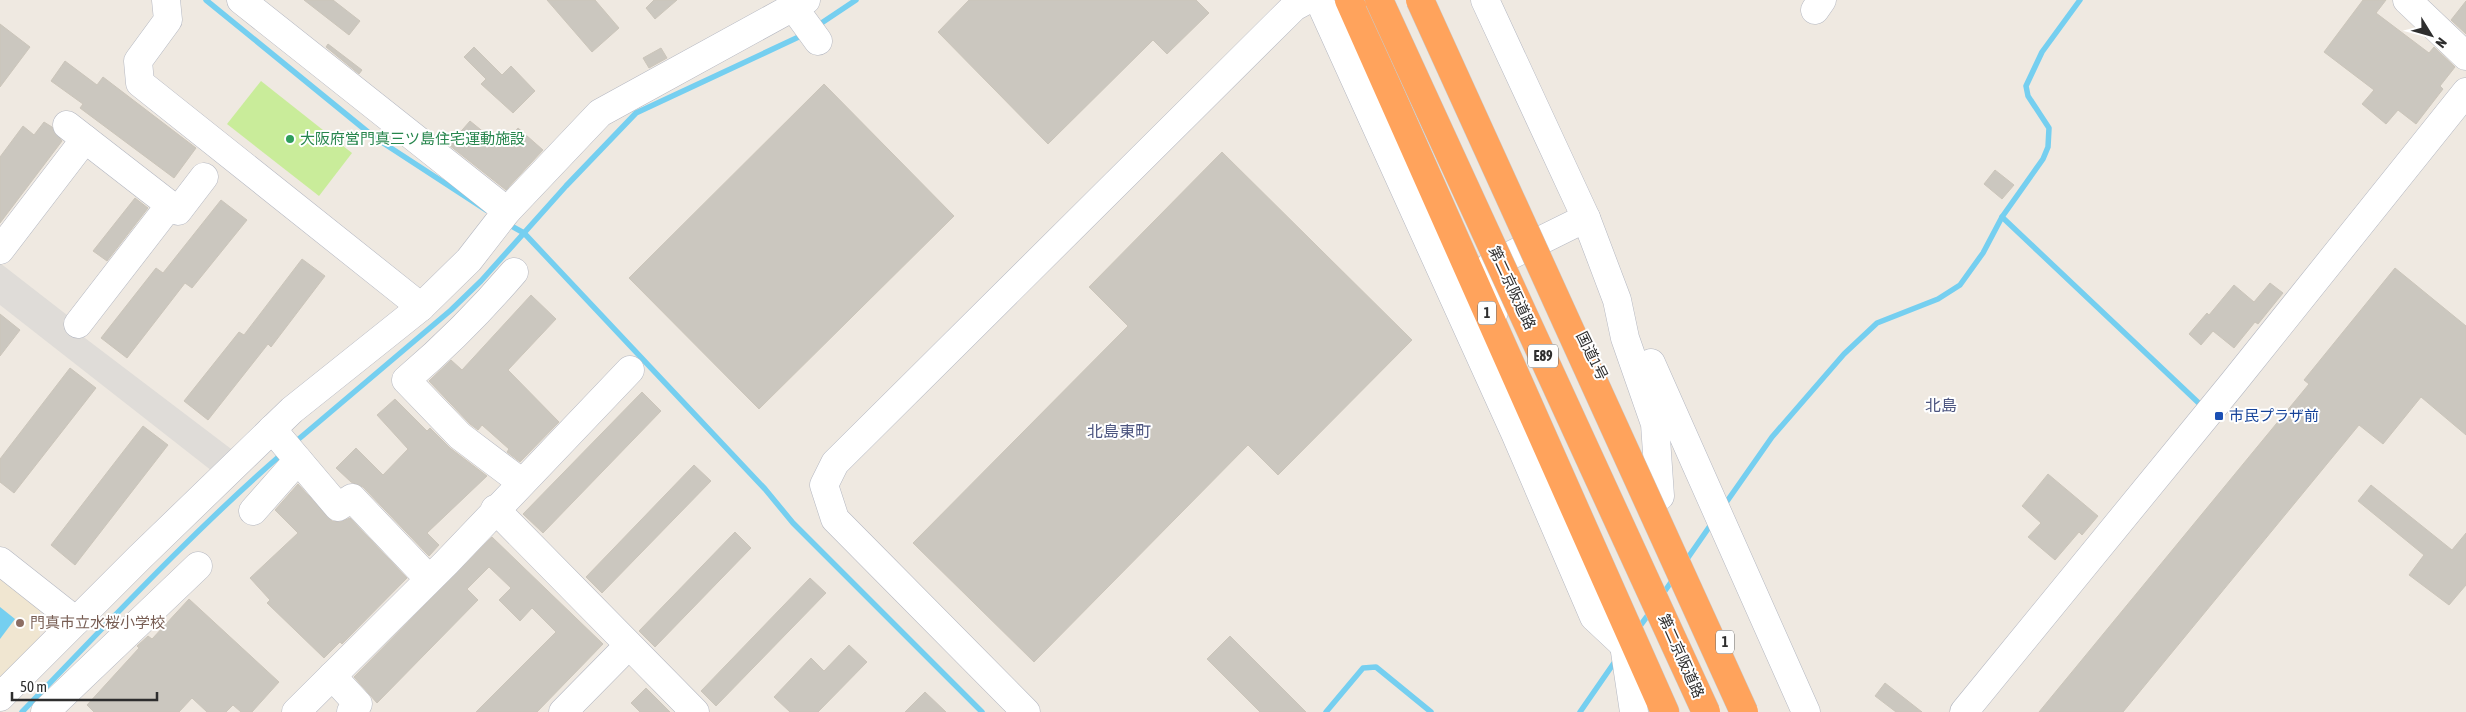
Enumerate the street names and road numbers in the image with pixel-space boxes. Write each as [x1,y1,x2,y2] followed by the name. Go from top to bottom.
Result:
[1486,243,1539,332] street label: 第二京阪道路
[1478,302,1496,324] road number: 1
[1573,329,1612,383] street label: 国道1号
[1528,344,1558,368] road number: E89
[1655,611,1708,700] street label: 第二京阪道路
[1716,630,1734,654] road number: 1

